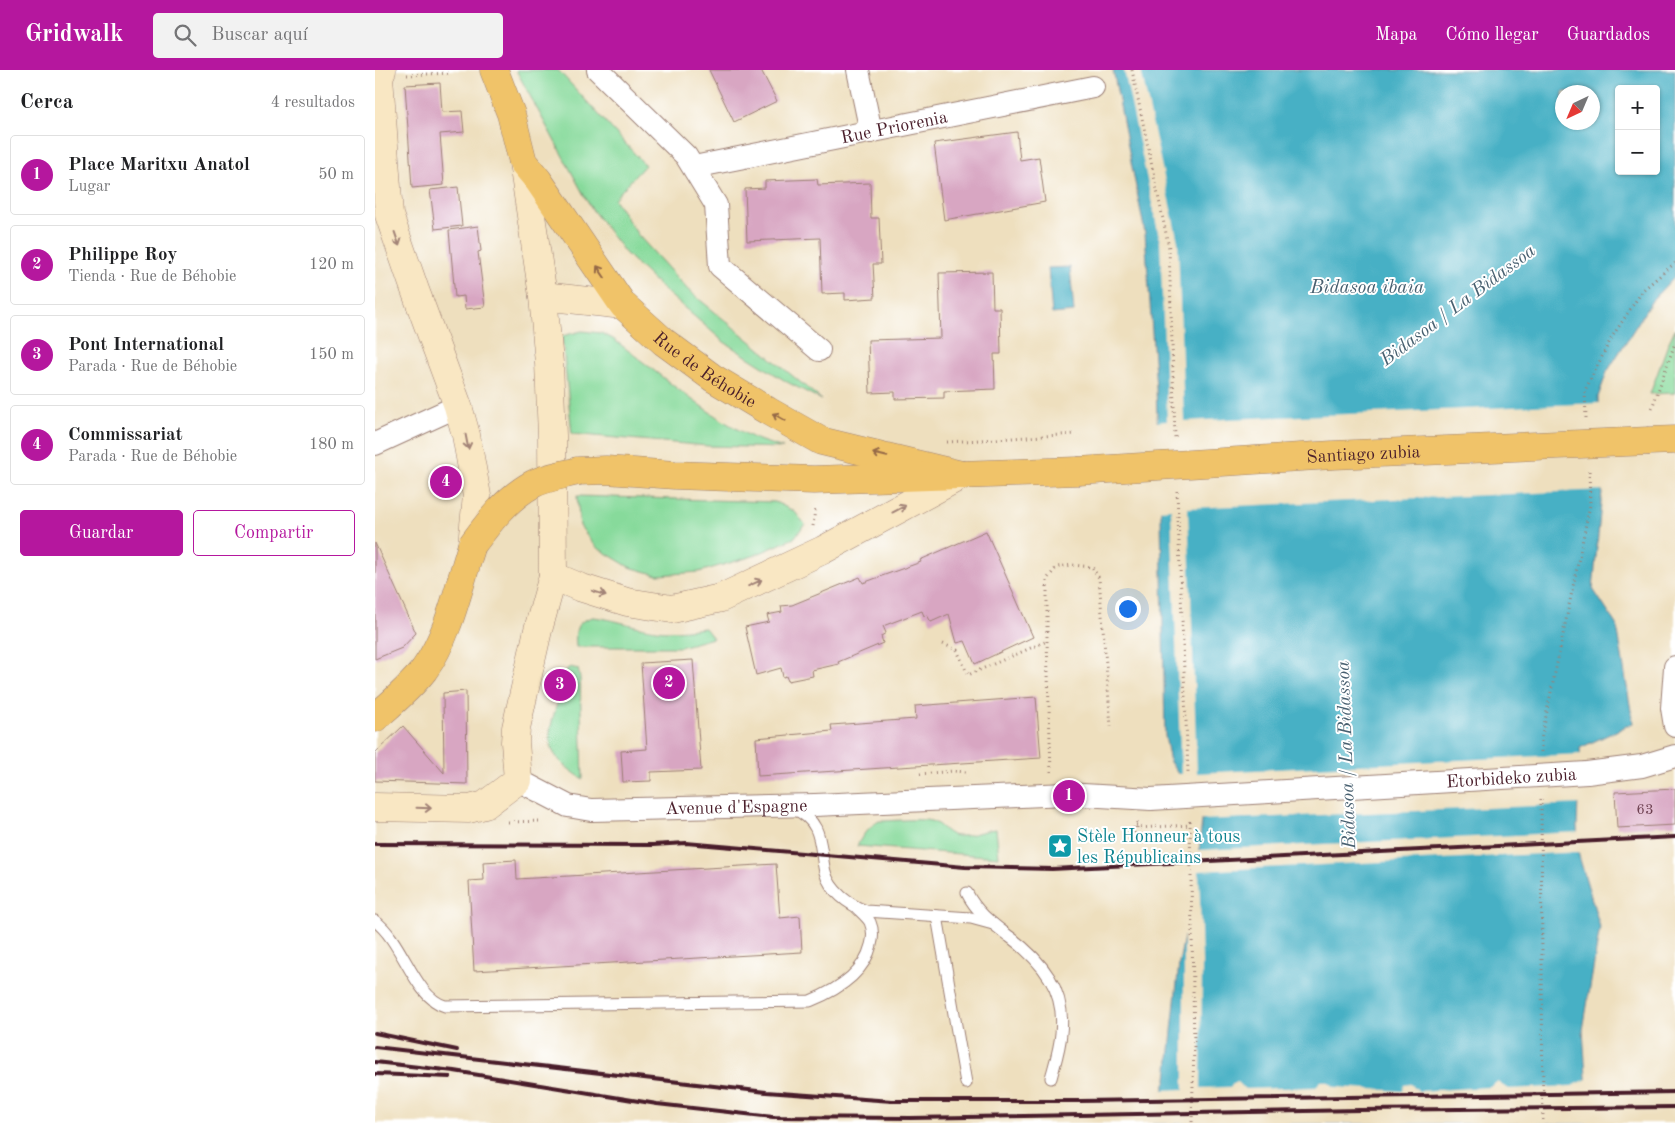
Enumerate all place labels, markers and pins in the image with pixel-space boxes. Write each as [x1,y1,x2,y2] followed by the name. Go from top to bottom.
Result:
[430,463,462,501] pin: 4
[653,664,685,702] pin: 2
[544,666,576,704] pin: 3
[1053,777,1085,815] pin: 1
[1077,828,1241,867] place label: Stèle Honneur à tous les Républicains
[1047,833,1073,859] place icon: Stèle Honneur à tous les Républicains

